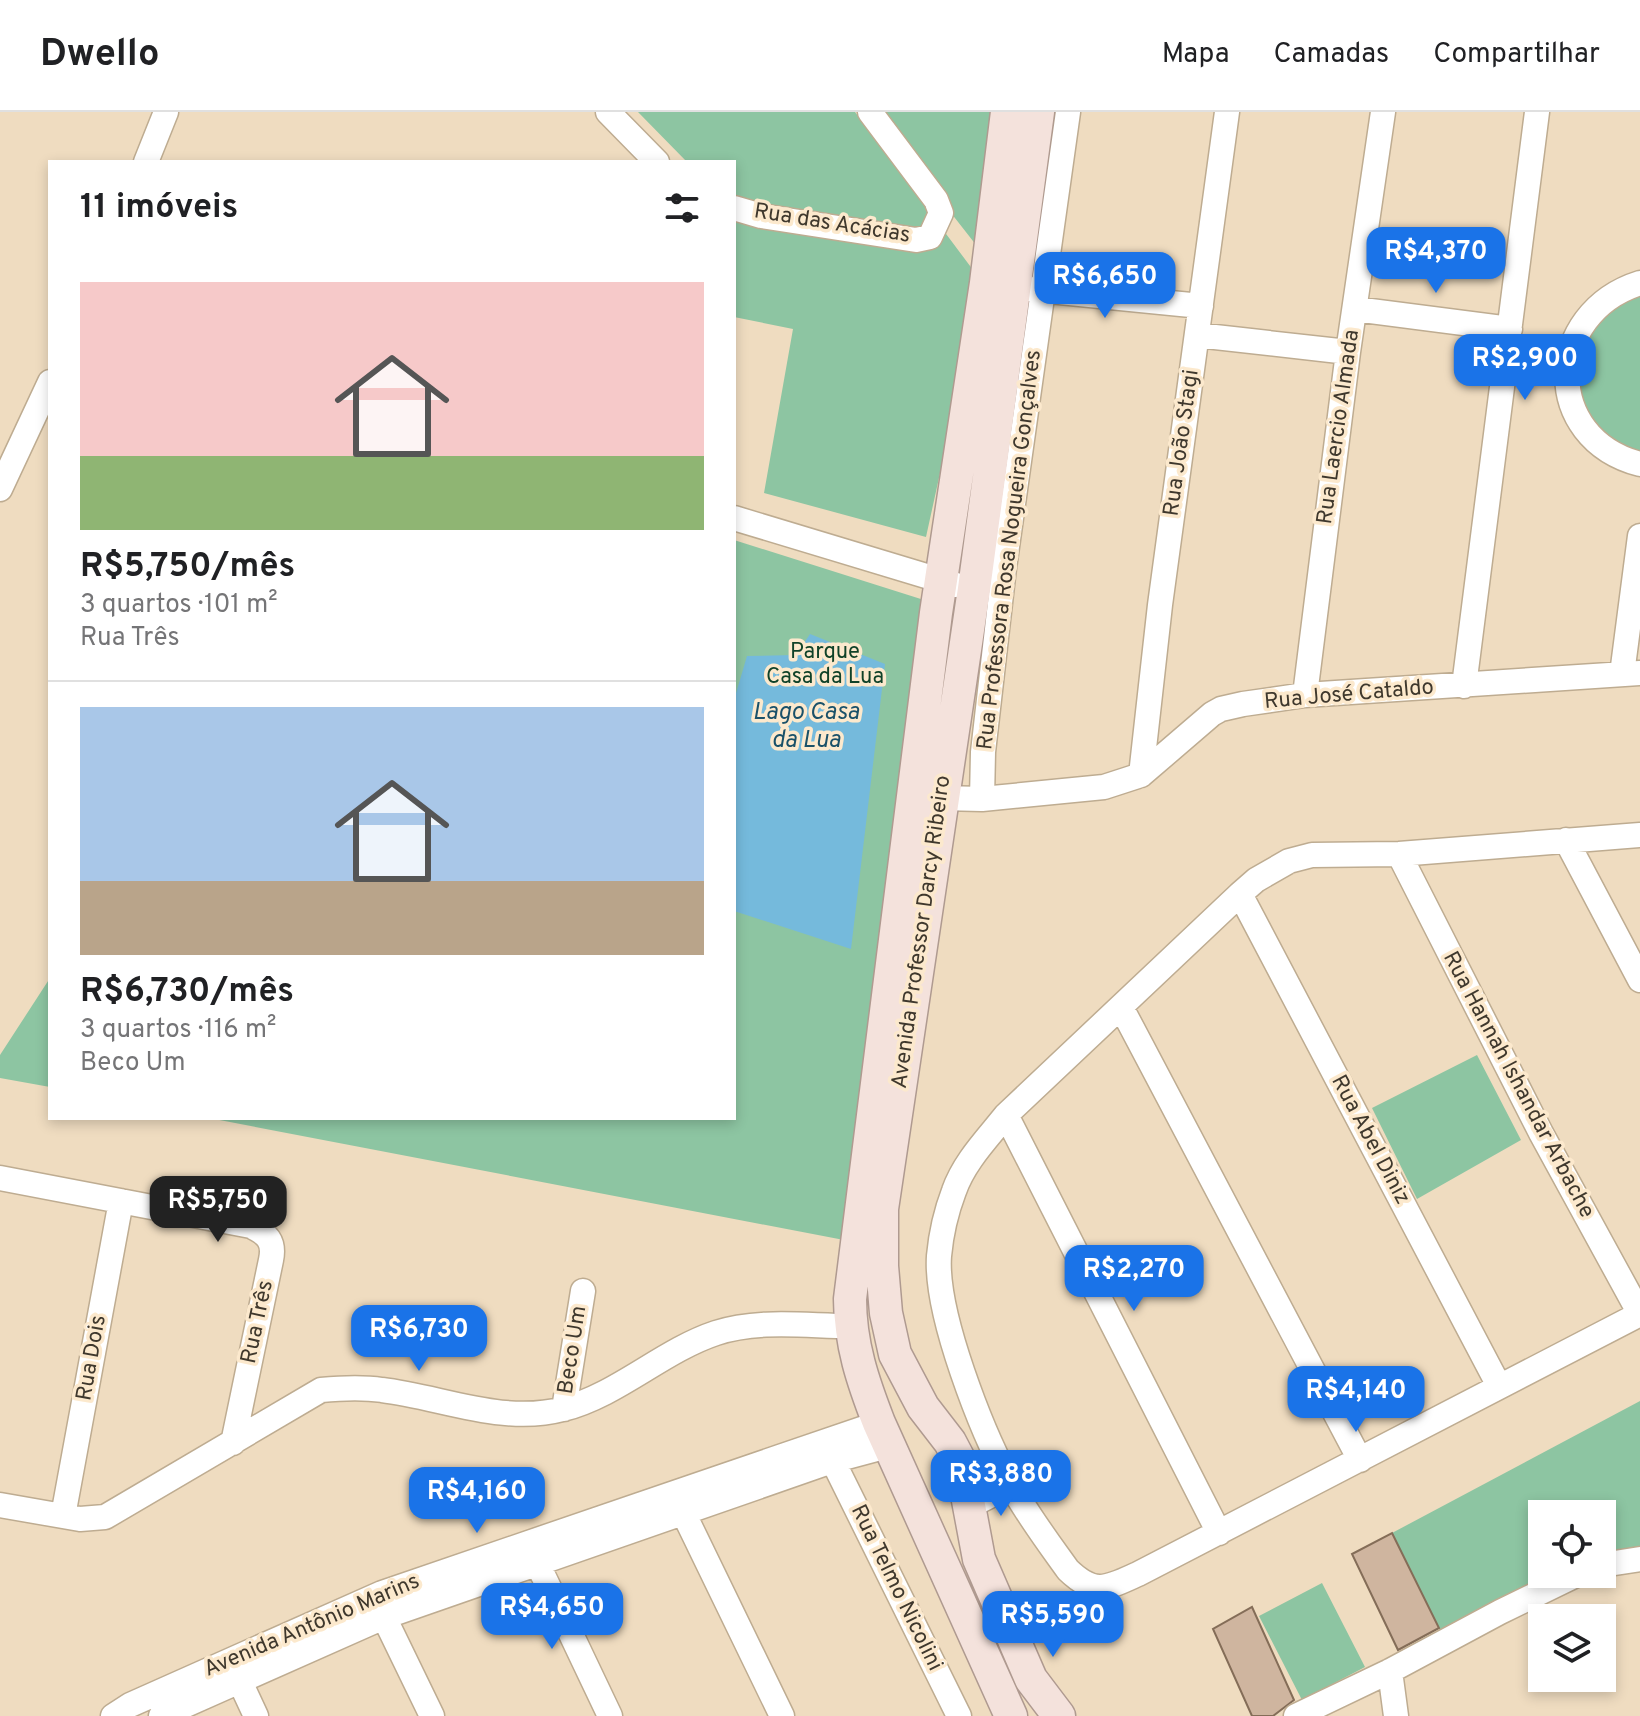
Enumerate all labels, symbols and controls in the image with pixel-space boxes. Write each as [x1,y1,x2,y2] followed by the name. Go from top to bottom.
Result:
[40,31,159,80] text: Dwello
[1162,37,1229,73] text: Mapa
[1273,37,1389,73] text: Camadas
[1433,37,1600,73] text: Compartilhar
[660,186,704,230] icon: filters
[80,187,238,230] text: 11 imóveis
[752,198,912,250] street label: Rua das Acácias
[1362,227,1510,295] pin: R$4,370
[1385,236,1488,269] text: R$4,370
[1031,252,1179,320] pin: R$6,650
[1053,261,1157,294] text: R$6,650
[1312,328,1366,526] street label: Rua Laercio Almada
[320,334,464,478] icon: home
[1451,334,1599,402] pin: R$2,900
[1472,343,1578,376] text: R$2,900
[972,348,1048,752] street label: Rua Professora Rosa Nogueira Gonçalves
[1158,368,1206,518] street label: Rua João Stagi
[80,546,295,589] text: R$5,750/mês
[80,589,278,622] text: 3 quartos · 101 m²
[80,622,180,655] text: Rua Três
[766,639,884,691] park label: Parque Casa da Lua
[1263,674,1435,716] street label: Rua José Cataldo
[753,698,860,756] water label: Lago Casa da Lua
[320,759,464,903] icon: home
[887,774,957,1090] street label: Avenida Professor Darcy Ribeiro
[1436,947,1600,1223] street label: Rua Hannah Ishandar Arbache
[80,971,294,1014] text: R$6,730/mês
[80,1014,276,1047] text: 3 quartos · 116 m²
[80,1047,186,1080] text: Beco Um
[1325,1071,1415,1209] street label: Rua Abel Diniz
[144,1176,292,1244] pin: R$5,750
[168,1185,268,1218] text: R$5,750
[1060,1245,1208,1313] pin: R$2,270
[1083,1254,1185,1287] text: R$2,270
[236,1278,280,1366] street label: Rua Três
[553,1304,593,1396] street label: Beco Um
[345,1305,493,1373] pin: R$6,730
[71,1313,113,1403] street label: Rua Dois
[369,1314,469,1347] text: R$6,730
[1282,1366,1430,1434] pin: R$4,140
[1306,1375,1406,1408] text: R$4,140
[927,1450,1075,1518] pin: R$3,880
[949,1459,1053,1492] text: R$3,880
[403,1467,551,1535] pin: R$4,160
[427,1476,527,1509] text: R$4,160
[1528,1500,1616,1692] map controls
[1528,1500,1616,1588] button: locate
[844,1501,948,1675] street label: Rua Telmo Nicolini
[200,1568,424,1684] street label: Avenida Antônio Marins
[478,1583,626,1651] pin: R$4,650
[979,1591,1127,1659] pin: R$5,590
[499,1592,605,1625] text: R$4,650
[1000,1600,1106,1633] text: R$5,590
[1528,1604,1616,1692] button: layers

